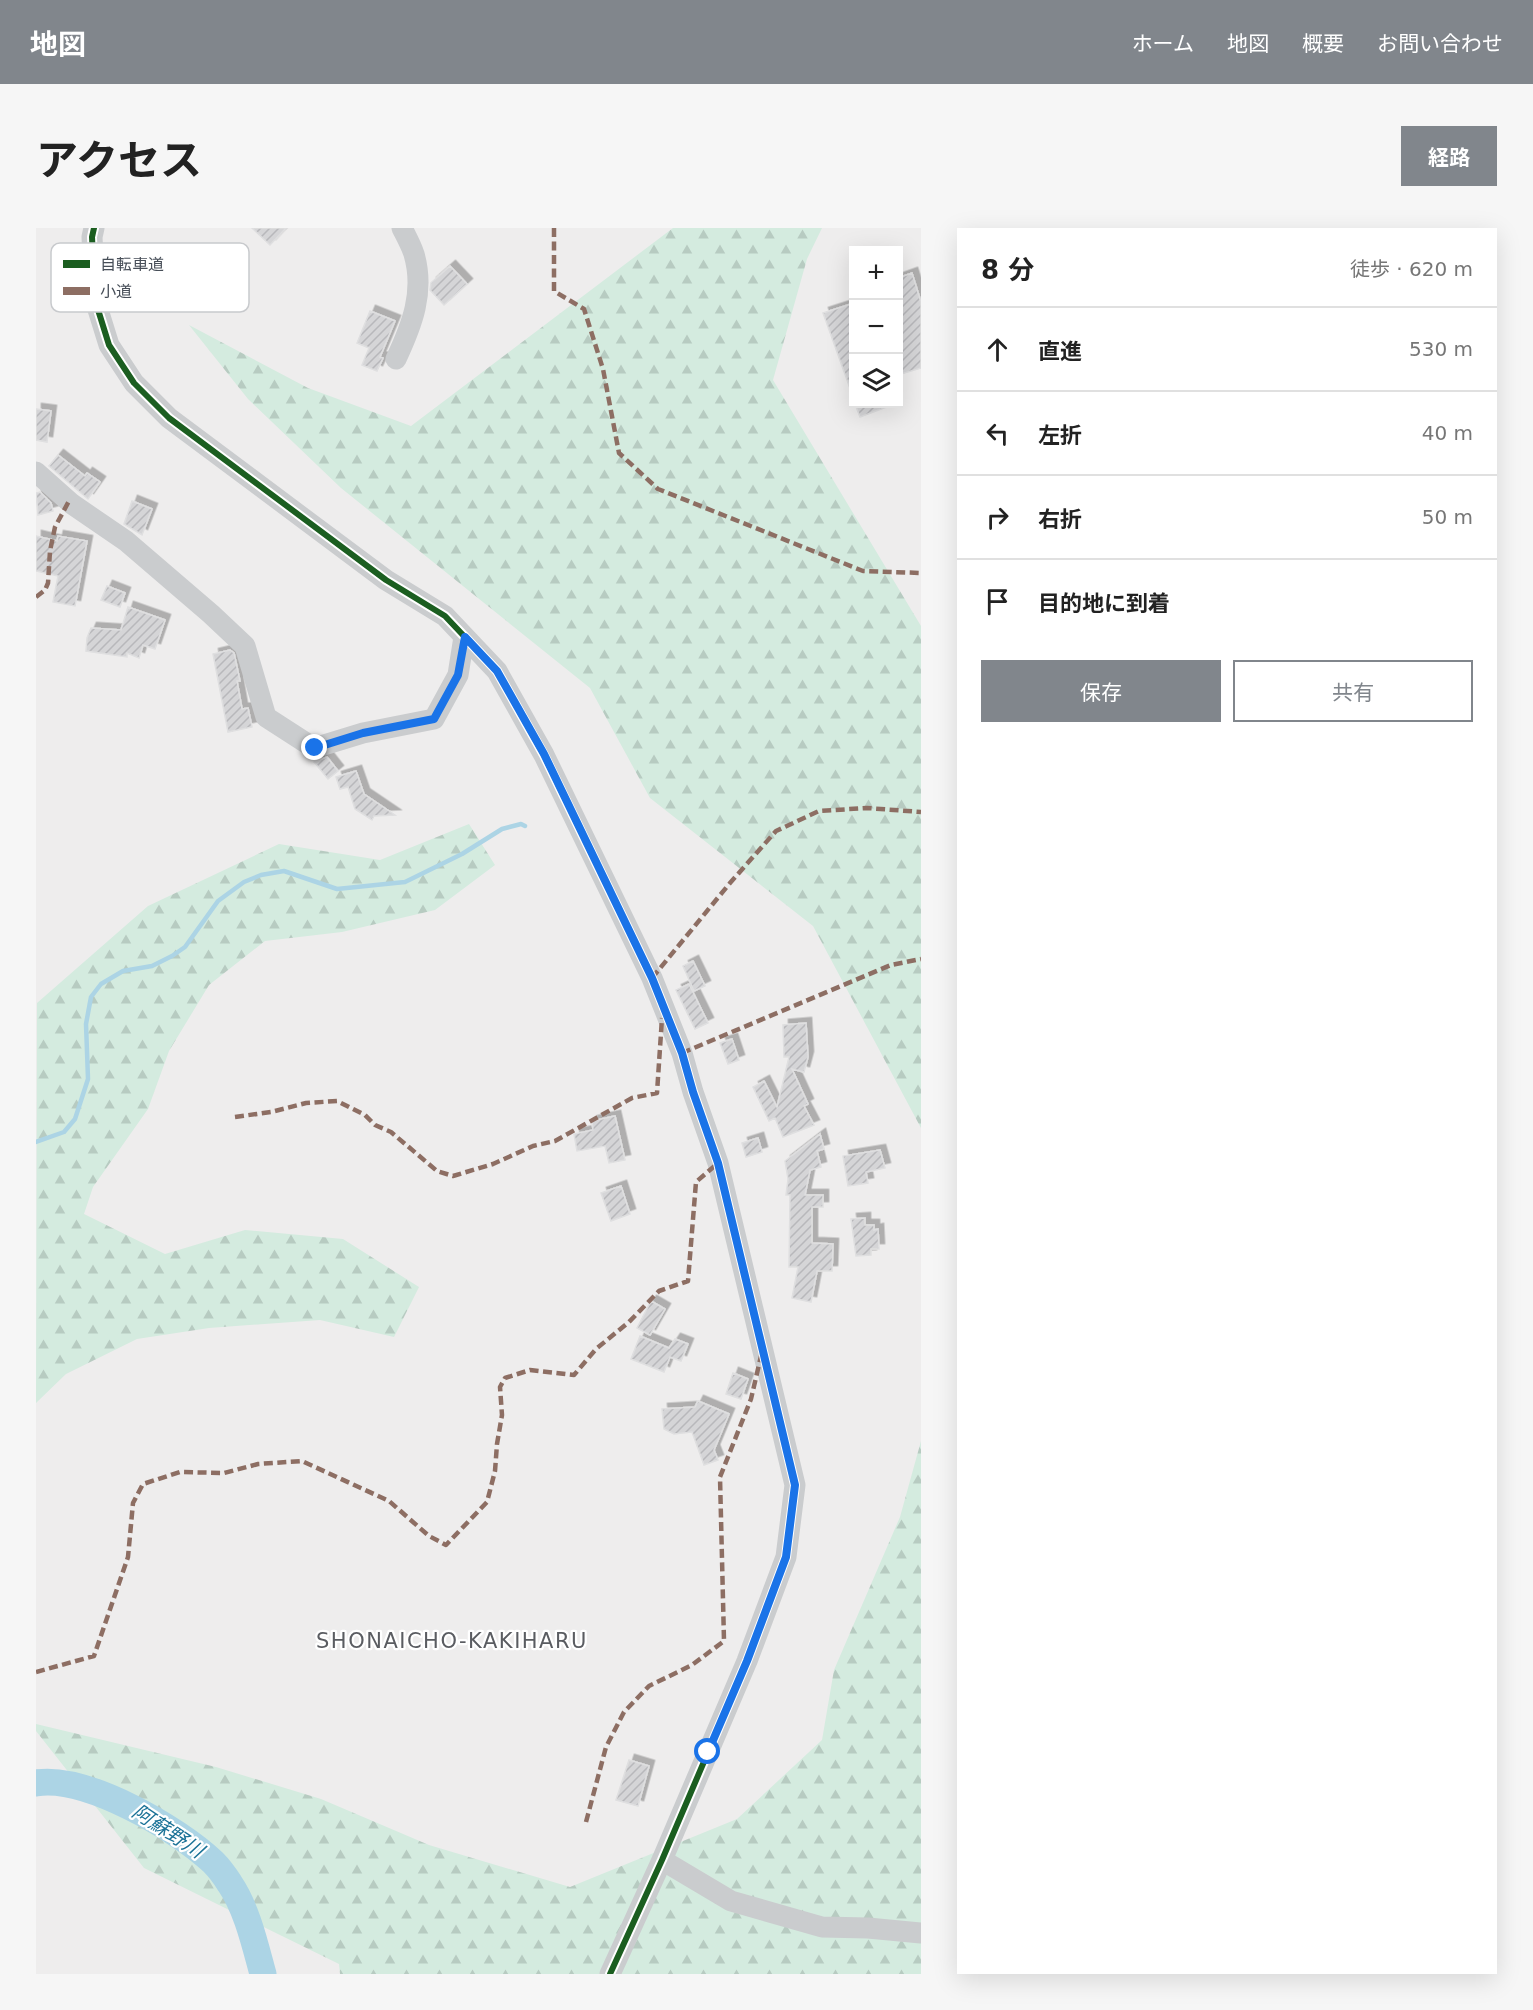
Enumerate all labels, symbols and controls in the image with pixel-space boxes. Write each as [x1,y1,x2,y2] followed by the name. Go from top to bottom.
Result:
[30,28,86,61] text: 地図
[1132,32,1194,56] text: ホーム
[1227,32,1269,56] text: 地図
[1302,32,1344,56] text: 概要
[1377,32,1503,56] text: お問い合わせ
[1401,126,1497,186] button: 経路
[36,136,202,185] text: アクセス
[51,243,249,312] legend
[849,246,903,408] map controls
[849,246,903,300] button: +
[100,255,164,274] text: 自転車道
[981,255,1034,285] text: 8 分
[1350,257,1473,281] text: 徒歩 · 620 m
[100,282,132,301] text: 小道
[849,300,903,354] button: −
[981,333,1014,366] icon: ahead
[1409,337,1473,361] text: 530 m
[1038,339,1082,364] text: 直進
[849,354,903,408] button: layers
[981,417,1014,450] icon: left
[1422,421,1473,445] text: 40 m
[1038,423,1082,448] text: 左折
[981,501,1014,534] icon: right
[1422,505,1473,529] text: 50 m
[1038,507,1082,532] text: 右折
[981,585,1014,618] icon: arrive
[1038,591,1170,616] text: 目的地に到着
[981,660,1221,722] button: 保存
[1233,660,1473,722] button: 共有
[301,734,327,760] route end
[316,1629,588,1653] district label: SHONAICHO-KAKIHARU
[694,1738,720,1764] route start
[128,1799,210,1864] water label: 阿蘇野川

